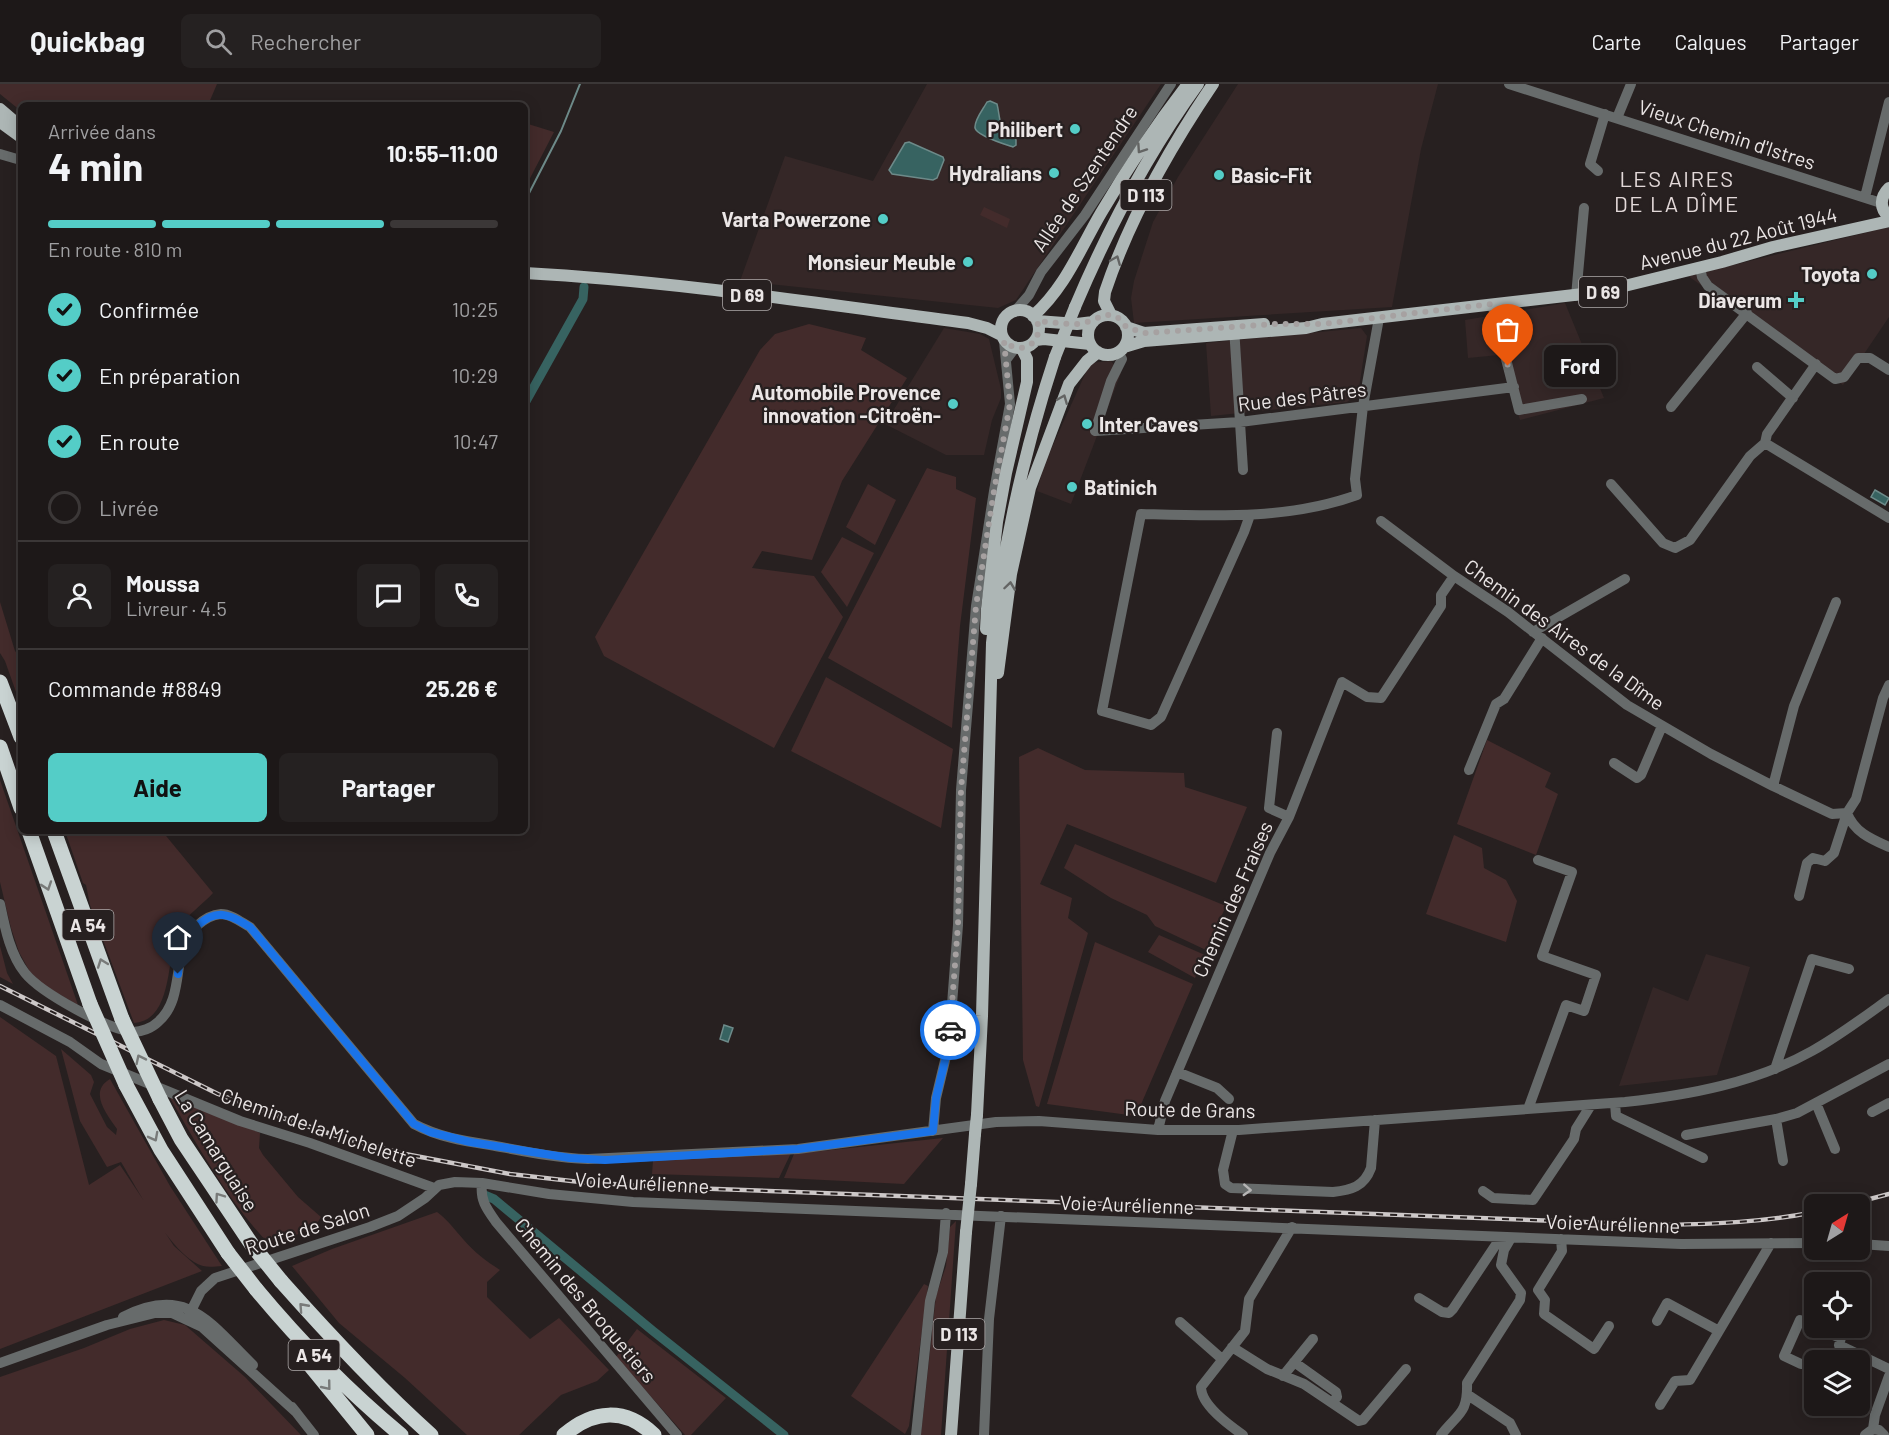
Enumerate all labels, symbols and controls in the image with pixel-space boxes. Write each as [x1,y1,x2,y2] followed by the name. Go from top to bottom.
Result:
[181,14,601,68] search box
[30,24,145,58] text: Quickbag
[202,25,235,58] icon: search
[250,28,361,54] text: Rechercher
[1592,29,1641,54] text: Carte
[1674,29,1747,54] text: Calques
[1780,29,1859,54] text: Partager
[1636,94,1818,174] street label: Vieux Chemin d'Istres
[1026,100,1142,256] street label: Allée de Szentendre
[987,117,1063,141] place label: Philibert
[48,119,156,143] text: Arrivée dans
[1068,122,1082,136] marker: Philibert
[387,140,498,166] text: 10:55–11:00
[48,142,143,189] text: 4 min
[1138,142,1149,153] one-way arrow
[949,161,1042,185] place label: Hydralians
[1231,163,1312,187] place label: Basic-Fit
[1614,165,1740,216] district label: LES AIRES DE LA DÎME
[1047,166,1061,180] marker: Hydralians
[1212,168,1226,182] marker: Basic-Fit
[1120,180,1172,210] road number: D 113
[1637,202,1839,274] street label: Avenue du 22 Août 1944
[721,207,871,231] place label: Varta Powerzone
[876,212,890,226] marker: Varta Powerzone
[48,237,182,261] text: En route · 810 m
[808,250,956,274] place label: Monsieur Meuble
[961,255,975,269] marker: Monsieur Meuble
[1109,256,1121,267] one-way arrow
[1801,262,1860,286] place label: Toyota
[1865,267,1879,281] marker: Toyota
[1579,277,1627,307] road number: D 69
[723,280,771,310] road number: D 69
[1698,288,1782,312] place label: Diaverum
[1787,291,1805,309] marker: Diaverum
[48,293,81,326] icon: check
[99,296,199,322] text: Confirmée
[452,297,498,321] text: 10:25
[1482,304,1533,366] pin
[1491,313,1524,346] icon: bag
[1544,345,1616,387] callout: Ford
[1560,354,1600,378] text: Ford
[48,359,81,392] icon: check
[99,362,240,388] text: En préparation
[452,363,498,387] text: 10:29
[1236,376,1368,416] street label: Rue des Pâtres
[751,380,941,427] place label: Automobile Provence innovation -Citroën-
[1056,395,1068,406] one-way arrow
[946,397,960,411] marker: Automobile Provence innovation -Citroën-
[1099,412,1198,436] place label: Inter Caves
[1080,417,1094,431] marker: Inter Caves
[48,425,81,458] icon: check
[99,428,180,454] text: En route
[453,429,498,453] text: 10:47
[1084,475,1157,499] place label: Batinich
[1065,480,1079,494] marker: Batinich
[99,494,159,520] text: Livrée
[1460,553,1670,715] street label: Chemin des Aires de la Dîme
[48,564,111,627] button: person
[357,564,420,627] button: chat
[435,564,498,627] button: phone
[126,570,200,596] text: Moussa
[1003,582,1015,591] one-way arrow
[126,596,227,620] text: Livreur · 4.5
[48,675,222,701] text: Commande #8849
[425,675,498,701] text: 25.26 €
[48,753,267,822] button: Aide
[279,753,498,822] button: Partager
[1187,817,1277,981] street label: Chemin des Fraises
[40,881,53,891] one-way arrow
[62,910,113,940] road number: A 54
[152,912,203,974] pin
[161,921,194,954] icon: home
[96,959,109,969] one-way arrow
[920,1000,980,1060] courier
[934,1014,967,1047] icon: car
[136,1055,147,1066] one-way arrow
[218,1082,420,1172] street label: Chemin de la Michelette
[170,1085,264,1215] street label: La Camarguaise
[1124,1096,1256,1122] street label: Route de Grans
[147,1130,158,1141] one-way arrow
[574,1166,710,1198] street label: Voie Aurélienne
[1243,1183,1252,1196] one-way arrow
[1059,1190,1195,1218] street label: Voie Aurélienne
[215,1192,226,1203] one-way arrow
[1804,1194,1870,1260] north arrow
[1804,1194,1870,1416] map controls
[242,1197,372,1259] street label: Route de Salon
[1545,1209,1681,1237] street label: Voie Aurélienne
[510,1213,662,1387] street label: Chemin des Broquetiers
[1804,1272,1870,1338] button: locate
[299,1303,310,1313] one-way arrow
[934,1319,984,1349] road number: D 113
[288,1340,340,1370] road number: A 54
[1804,1350,1870,1416] button: layers
[320,1379,331,1390] one-way arrow

